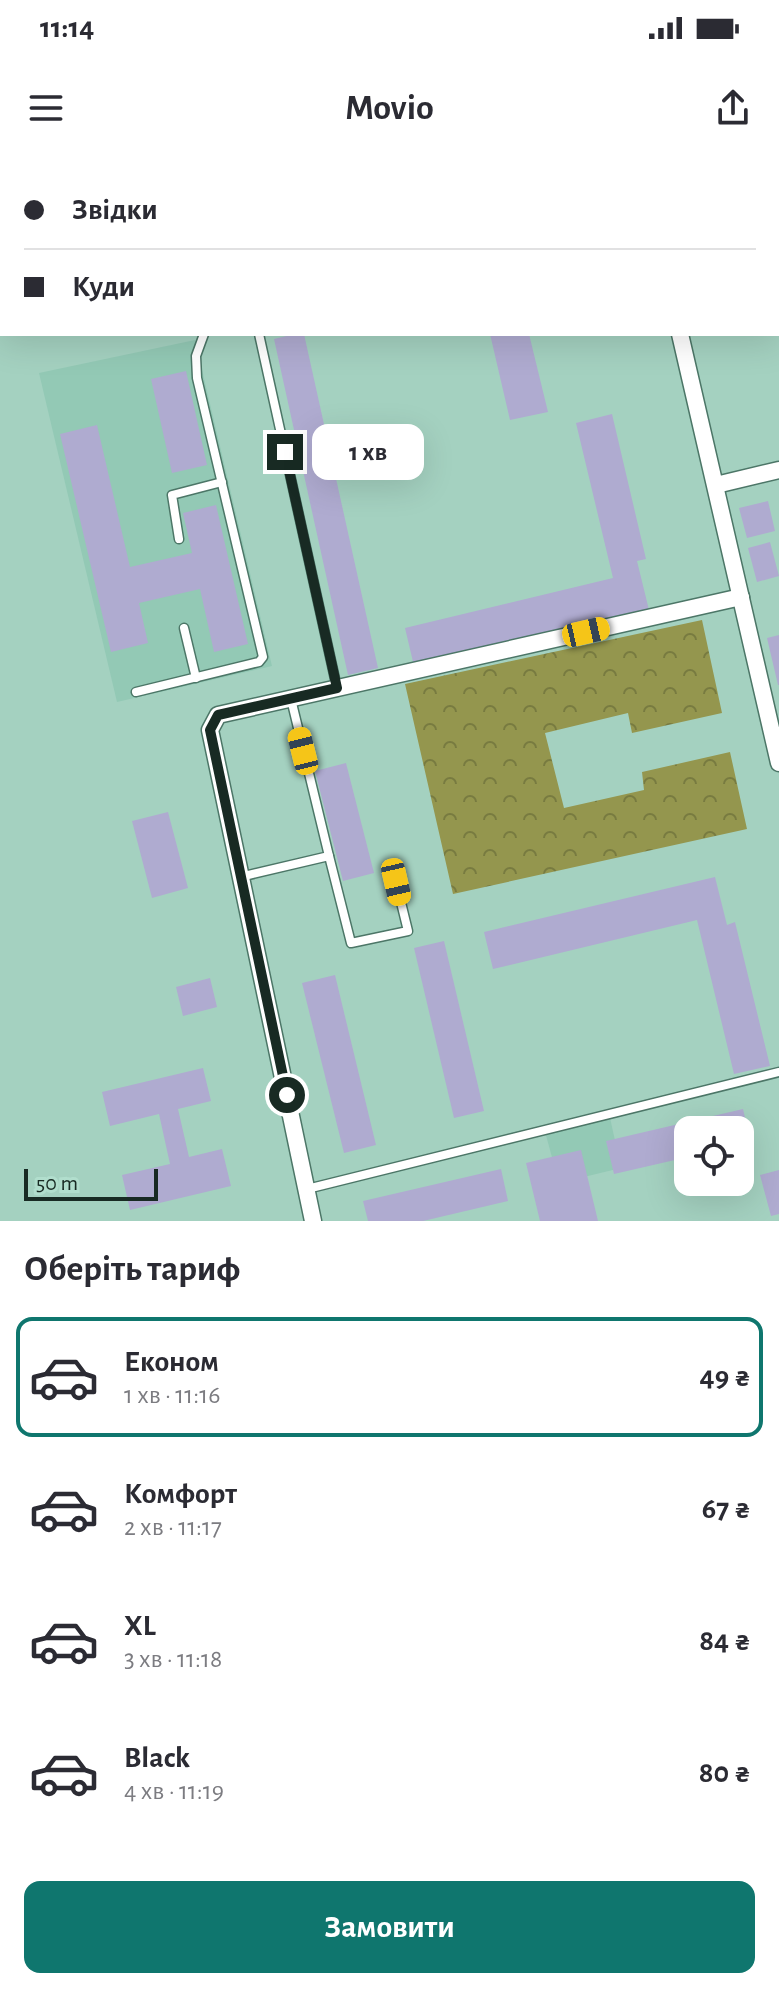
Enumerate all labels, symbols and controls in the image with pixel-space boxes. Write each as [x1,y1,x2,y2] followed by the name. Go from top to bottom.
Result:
[40,13,94,43] text: 11:14
[24,86,68,130] icon: menu
[711,86,755,130] icon: share
[345,90,434,126] text: Movio
[72,195,158,225] text: Звідки
[72,272,135,302] text: Куди
[313,424,425,480] callout: 1 хв
[267,434,303,470] route end
[349,439,387,465] text: 1 хв
[560,615,612,649] car
[286,725,320,777] car
[379,856,413,908] car
[269,1077,305,1113] route start
[674,1116,754,1196] map controls
[674,1116,754,1196] button: locate
[24,1165,158,1201] scale bar
[36,1172,78,1194] text: 50 m
[24,1251,240,1287] text: Оберіть тариф
[28,1341,100,1413] icon: car
[124,1347,219,1377] text: Економ
[700,1362,751,1392] text: 49 ₴
[124,1382,220,1408] text: 1 хв · 11:16
[28,1473,100,1545] icon: car
[124,1479,237,1509] text: Комфорт
[702,1494,751,1524] text: 67 ₴
[124,1514,222,1540] text: 2 хв · 11:17
[28,1605,100,1677] icon: car
[124,1611,156,1641] text: XL
[699,1626,751,1656] text: 84 ₴
[124,1646,222,1672] text: 3 хв · 11:18
[28,1737,100,1809] icon: car
[124,1743,190,1773] text: Black
[699,1758,751,1788] text: 80 ₴
[124,1778,224,1804] text: 4 хв · 11:19
[24,1881,755,1973] button: Замовити

